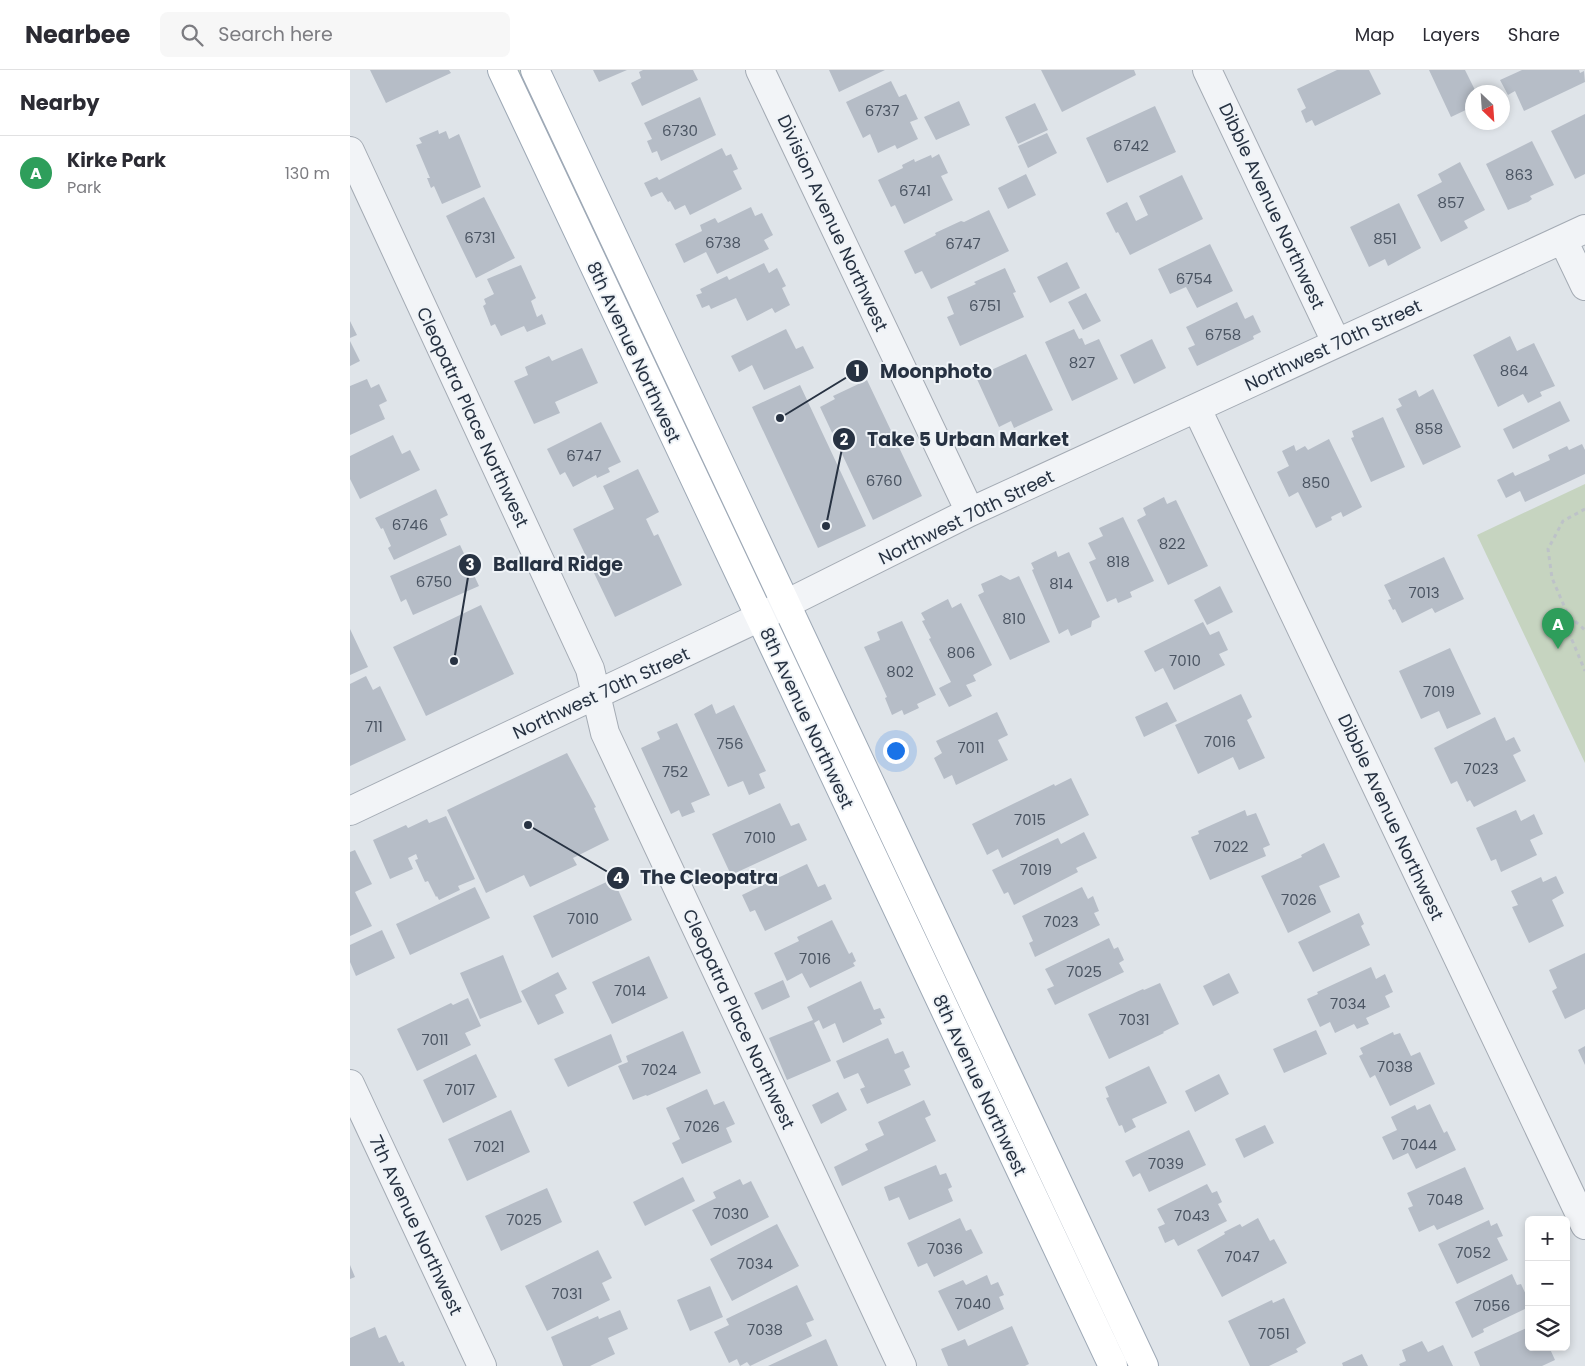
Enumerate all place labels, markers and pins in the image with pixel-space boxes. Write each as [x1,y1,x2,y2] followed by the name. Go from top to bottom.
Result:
[845,354,1002,388] callout: Moonphoto
[832,422,1079,456] callout: Take 5 Urban Market
[458,548,633,582] callout: Ballard Ridge
[1542,608,1574,649] pin: A
[605,861,789,895] callout: The Cleopatra

